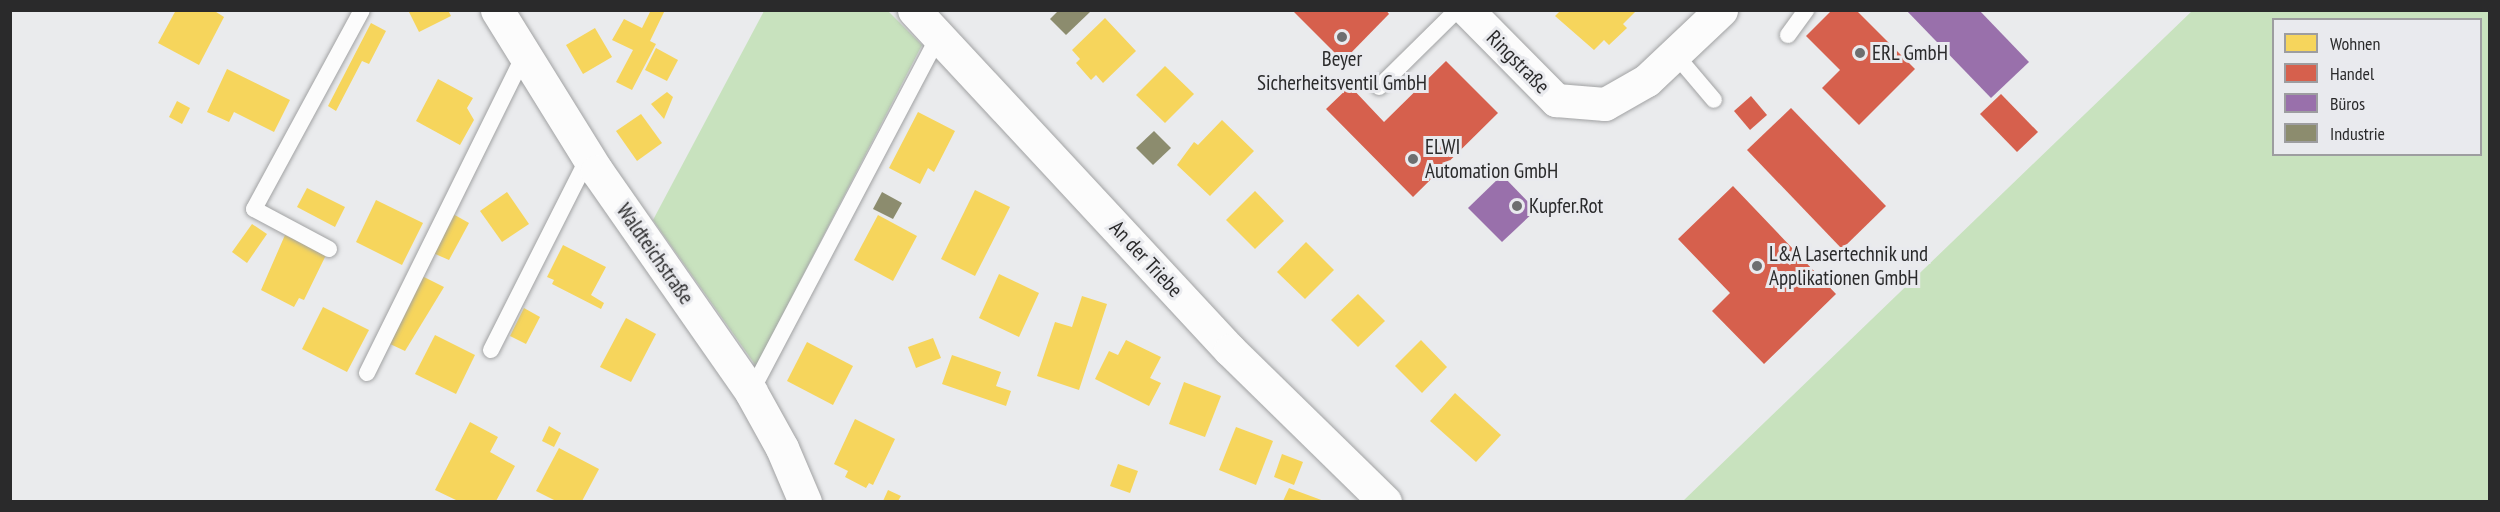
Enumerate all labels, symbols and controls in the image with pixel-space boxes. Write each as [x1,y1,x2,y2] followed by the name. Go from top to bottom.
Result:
[2272,18,2482,156] legend
[1481,25,1555,99] street label: Ringstraße
[1335,30,1349,44] marker: Beyer Sicherheitsventil GmbH
[2330,32,2380,55] text: Wohnen
[1872,40,1949,66] place label: ERL GmbH
[1257,46,1427,96] place label: Beyer Sicherheitsventil GmbH
[1853,46,1867,60] marker: ERL GmbH
[2330,62,2374,85] text: Handel
[2330,92,2365,115] text: Büros
[2330,122,2385,145] text: Industrie
[1425,134,1558,184] place label: ELWI Automation GmbH
[1406,152,1420,166] marker: ELWI Automation GmbH
[1529,193,1603,219] place label: Kupfer.Rot
[611,199,699,309] street label: Waldteichstraße
[1510,199,1524,213] marker: Kupfer.Rot
[1104,215,1188,303] street label: An der Triebe
[1769,241,1929,291] place label: L&A Lasertechnik und Applikationen GmbH
[1750,259,1764,273] marker: L&A Lasertechnik und Applikationen GmbH

